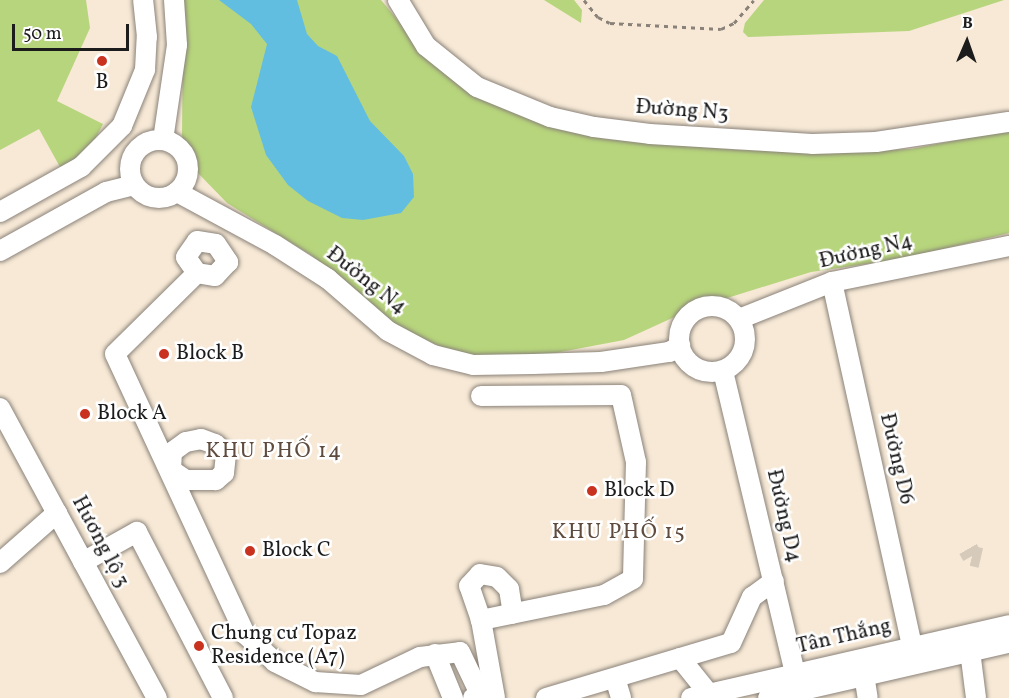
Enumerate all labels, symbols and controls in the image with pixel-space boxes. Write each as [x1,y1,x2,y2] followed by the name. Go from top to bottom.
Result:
[15,12,132,50] scale bar
[937,12,997,72] north arrow
[962,13,973,35] text: B
[23,22,62,47] text: 50 m
[95,54,109,68] marker: B
[95,70,109,96] place label: B
[635,95,729,127] street label: Đường N3
[817,229,915,275] street label: Đường N4
[321,242,411,320] street label: Đường N4
[176,341,244,367] place label: Block B
[157,347,171,361] marker: Block B
[97,401,167,427] place label: Block A
[78,407,92,421] marker: Block A
[873,411,919,507] street label: Đường D6
[205,439,343,465] district label: KHU PHỐ 14
[760,467,806,565] street label: Đường D4
[604,478,674,504] place label: Block D
[585,484,599,498] marker: Block D
[65,492,135,592] street label: Hương lộ 3
[552,520,686,546] district label: KHU PHỐ 15
[262,538,331,564] place label: Block C
[243,544,257,558] marker: Block C
[794,614,894,660] street label: Tân Thắng
[211,621,357,671] place label: Chung cư Topaz Residence (A7)
[192,639,206,653] marker: Chung cư Topaz Residence (A7)

